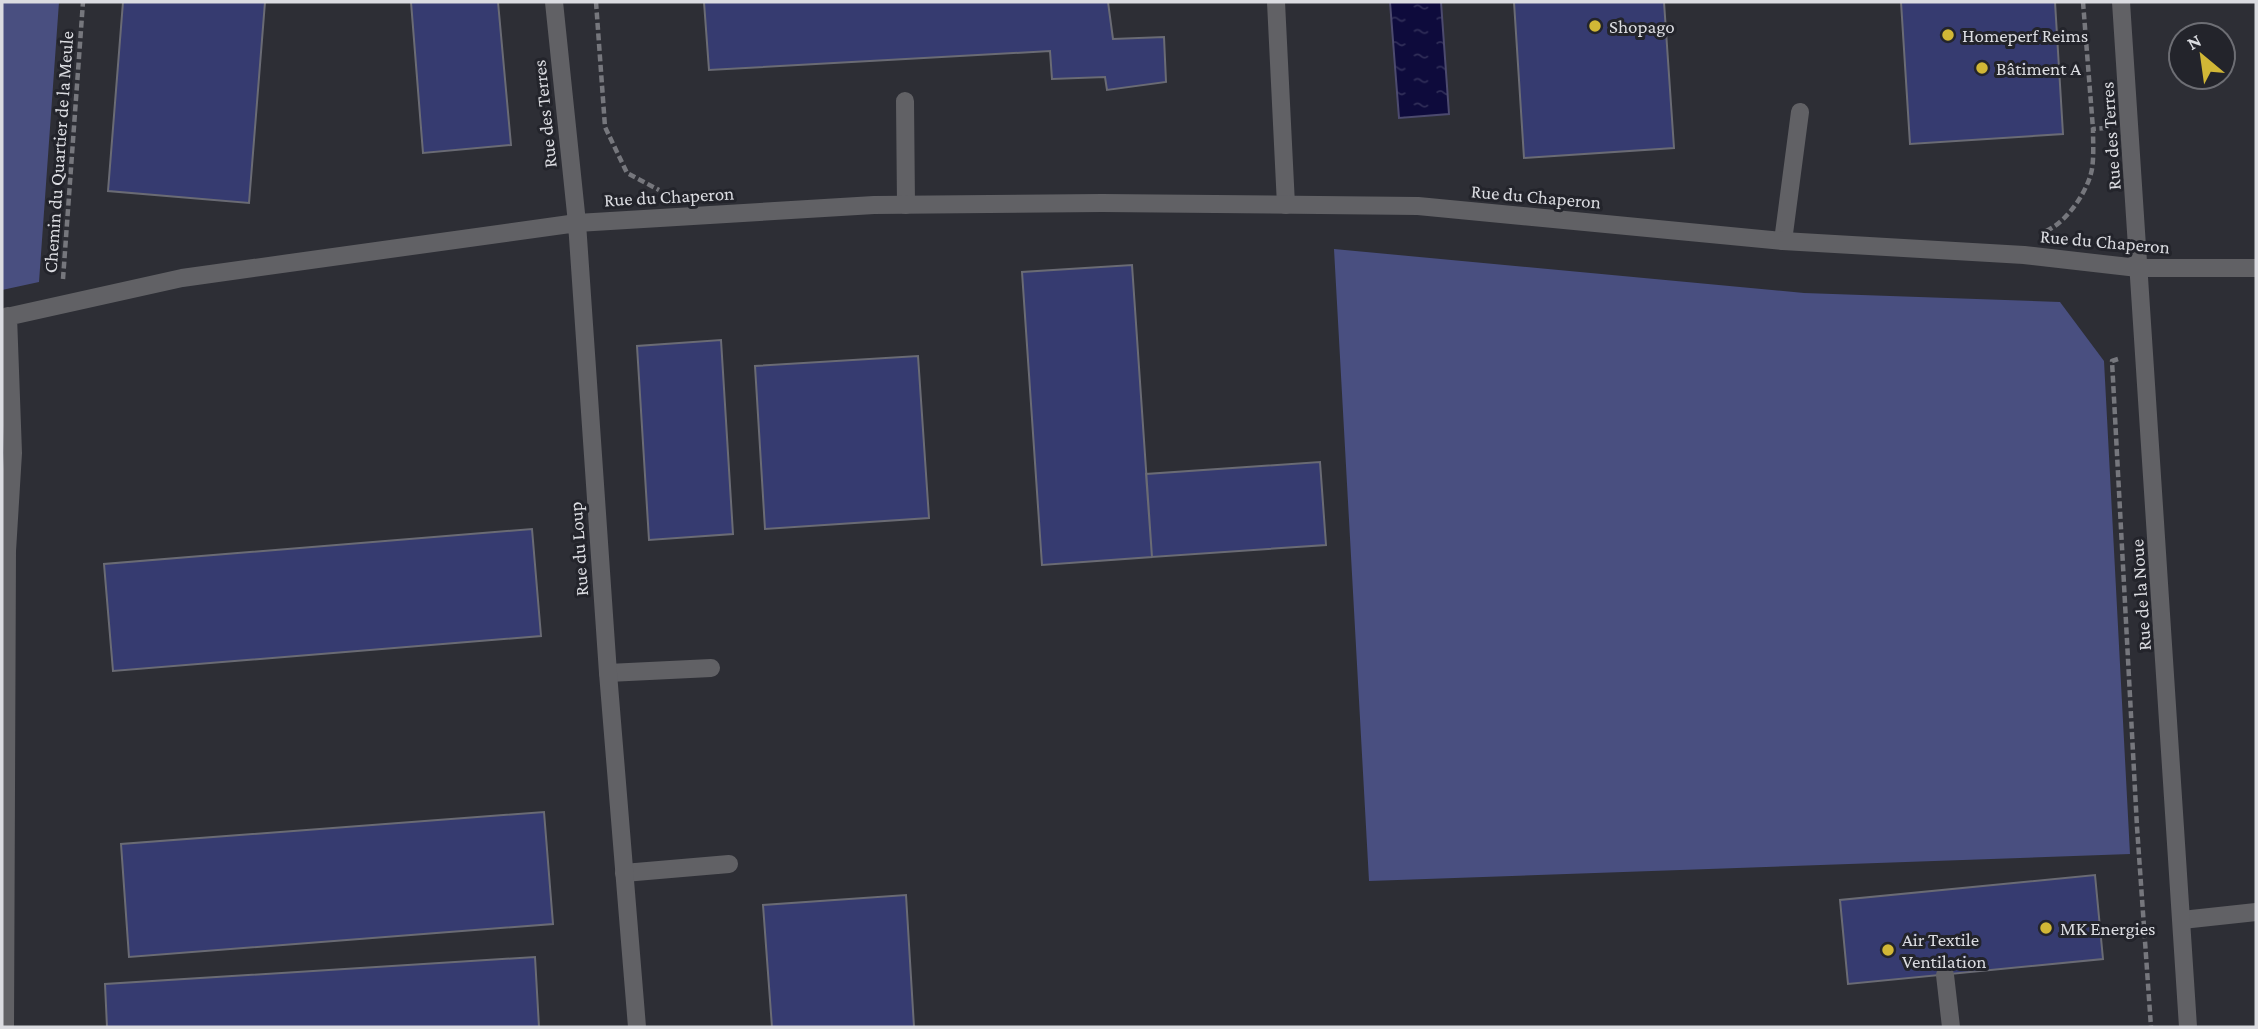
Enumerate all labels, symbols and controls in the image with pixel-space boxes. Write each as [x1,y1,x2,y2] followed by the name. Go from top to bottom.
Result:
[1609,16,1675,37] place label: Shopago
[1587,18,1603,34] marker: Shopago
[2167,21,2237,91] north arrow
[1962,25,2088,46] place label: Homeperf Reims
[1940,27,1956,43] marker: Homeperf Reims
[2183,29,2205,54] text: N
[40,30,77,274] street label: Chemin du Quartier de la Meule
[1996,58,2081,79] place label: Bâtiment A
[528,59,561,169] street label: Rue des Terres
[1974,60,1990,76] marker: Bâtiment A
[2096,81,2125,191] street label: Rue des Terres
[1470,180,1602,213] street label: Rue du Chaperon
[603,183,735,210] street label: Rue du Chaperon
[2039,225,2171,258] street label: Rue du Chaperon
[565,501,592,597] street label: Rue du Loup
[2126,538,2155,651] street label: Rue de la Noue
[2060,918,2156,939] place label: MK Energies
[2038,920,2054,936] marker: MK Energies
[1902,929,1987,972] place label: Air Textile Ventilation
[1880,942,1896,958] marker: Air Textile Ventilation

